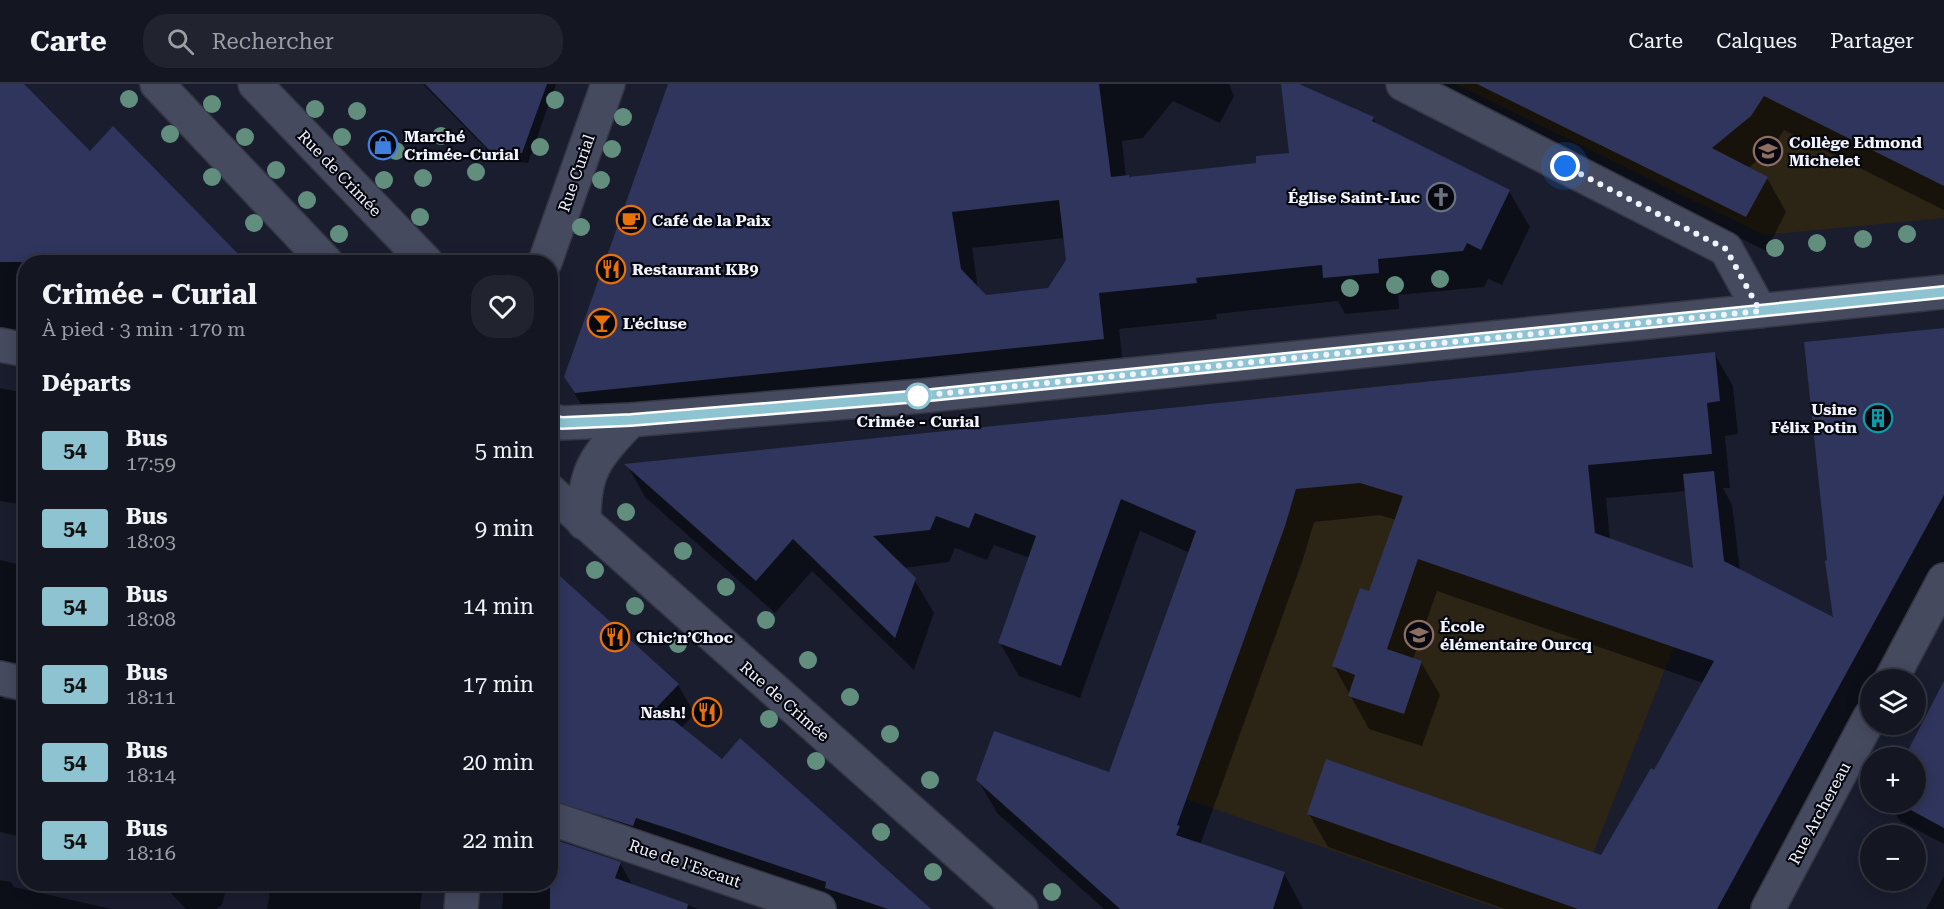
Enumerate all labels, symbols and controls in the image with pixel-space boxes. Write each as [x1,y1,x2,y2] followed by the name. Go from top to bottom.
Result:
[143,14,563,68] search box
[30,25,107,58] text: Carte
[164,25,197,58] icon: search
[212,29,334,54] text: Rechercher
[1629,29,1683,53] text: Carte
[1716,29,1797,53] text: Calques
[1830,29,1914,53] text: Partager
[294,126,386,220] street label: Rue de Crimée
[404,127,520,164] place label: Marché Crimée-Curial
[367,129,399,161] shop icon: Marché Crimée-Curial
[554,132,599,214] street label: Rue Curial
[1789,133,1922,170] place label: Collège Edmond Michelet
[1752,135,1784,167] school or university icon: Collège Edmond Michelet
[1550,151,1580,181] your location
[1425,181,1457,213] church icon: Église Saint-Luc
[1288,188,1420,207] place label: Église Saint-Luc
[615,204,647,236] cafe icon: Café de la Paix
[652,211,771,230] place label: Café de la Paix
[595,253,627,285] restaurant icon: Restaurant KB9
[632,260,758,279] place label: Restaurant KB9
[471,275,534,338] button: heart
[42,278,257,311] text: Crimée - Curial
[586,307,618,339] bar icon: L'écluse
[623,314,687,333] place label: L'écluse
[42,317,245,341] text: À pied · 3 min · 170 m
[42,371,131,396] text: Départs
[905,383,931,409] marker: Crimée - Curial
[1771,400,1857,437] place label: Usine Félix Potin
[1862,402,1894,434] building icon: Usine Félix Potin
[857,412,980,431] place label: Crimée - Curial
[126,426,168,451] text: Bus
[63,438,87,462] text: 54
[475,438,534,463] text: 5 min
[126,451,176,475] text: 17:59
[126,504,168,529] text: Bus
[63,516,87,540] text: 54
[475,516,534,541] text: 9 min
[126,529,176,553] text: 18:03
[126,582,168,607] text: Bus
[63,594,87,618] text: 54
[463,594,534,619] text: 14 min
[126,607,176,631] text: 18:08
[1440,617,1592,654] place label: École élémentaire Ourcq
[1403,619,1435,651] school or university icon: École élémentaire Ourcq
[599,621,631,653] restaurant icon: Chic’n’Choc
[636,628,733,647] place label: Chic’n’Choc
[736,657,833,745] street label: Rue de Crimée
[126,660,168,685] text: Bus
[1860,669,1926,891] map controls
[1860,669,1926,735] button: layers
[63,672,87,696] text: 54
[463,672,534,697] text: 17 min
[126,685,176,709] text: 18:11
[691,696,723,728] restaurant icon: Nash!
[641,703,686,722] place label: Nash!
[126,738,168,763] text: Bus
[1860,747,1926,813] button: +
[63,750,87,774] text: 54
[463,750,534,775] text: 20 min
[1785,759,1854,868] street label: Rue Archereau
[126,763,176,787] text: 18:14
[126,816,168,841] text: Bus
[1860,825,1926,891] button: −
[63,828,87,852] text: 54
[463,828,534,853] text: 22 min
[626,835,743,892] street label: Rue de l'Escaut
[126,841,176,865] text: 18:16

